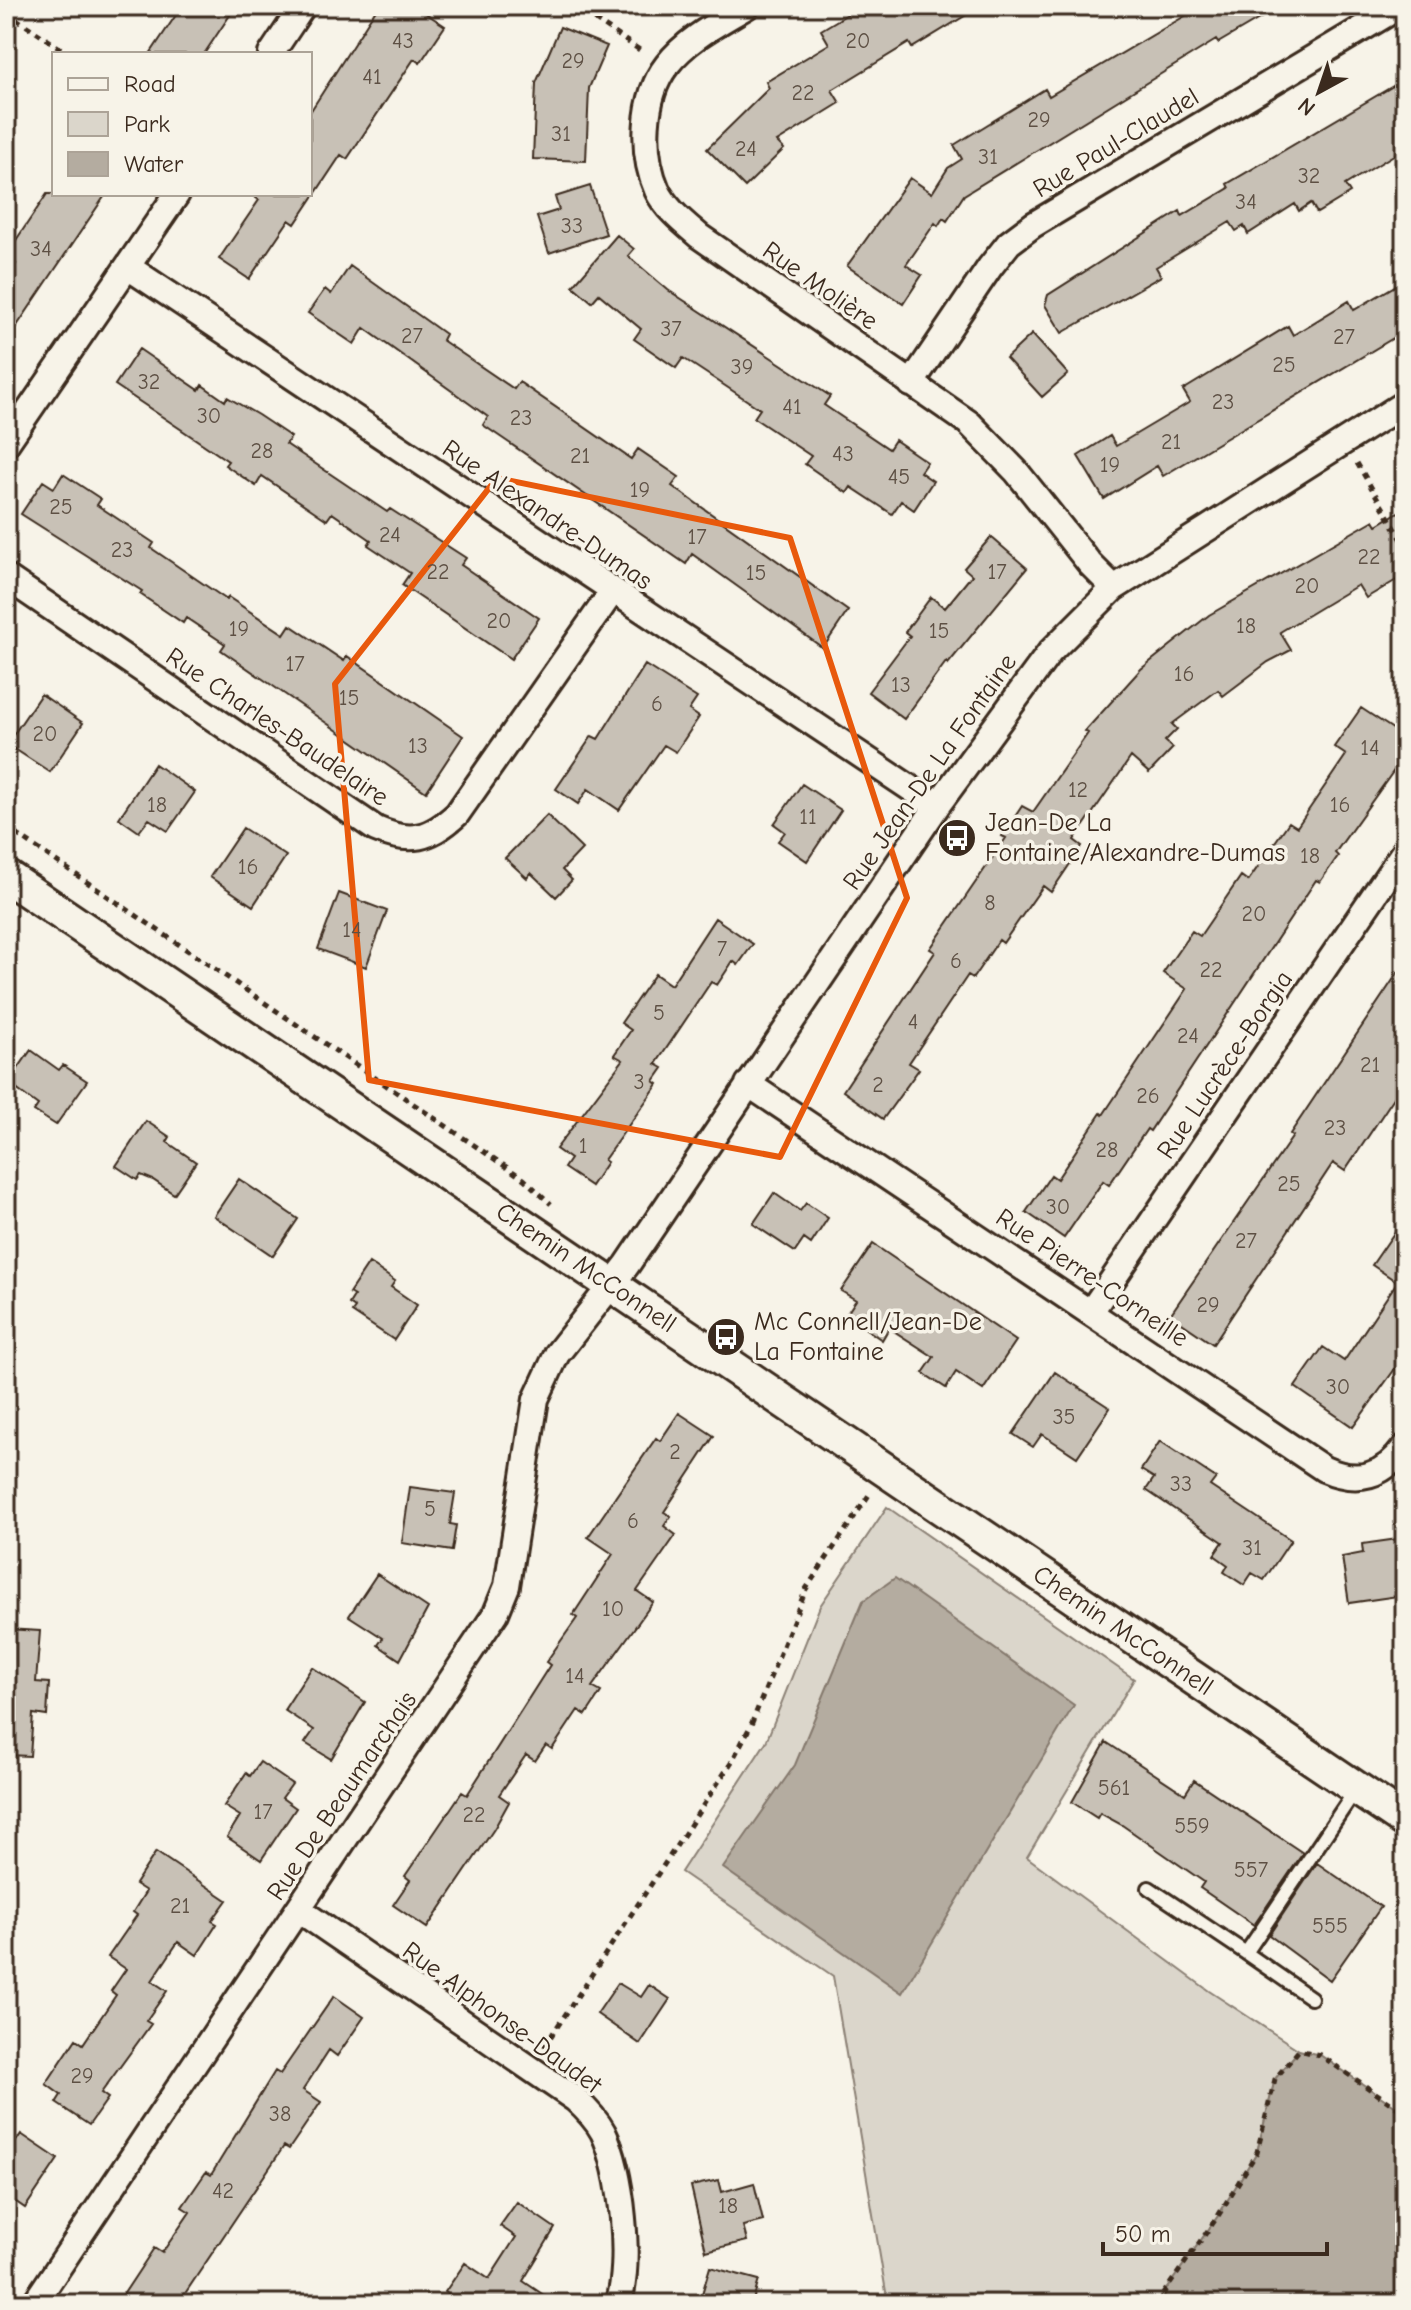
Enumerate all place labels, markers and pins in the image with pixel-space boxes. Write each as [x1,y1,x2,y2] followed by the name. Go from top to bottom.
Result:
[985,808,1285,868] place label: Jean-De La Fontaine/Alexandre-Dumas
[936,817,978,859] bus stop icon: Jean-De La Fontaine/Alexandre-Dumas
[754,1307,982,1367] place label: Mc Connell/Jean-De La Fontaine
[705,1316,747,1358] bus stop icon: Mc Connell/Jean-De La Fontaine

